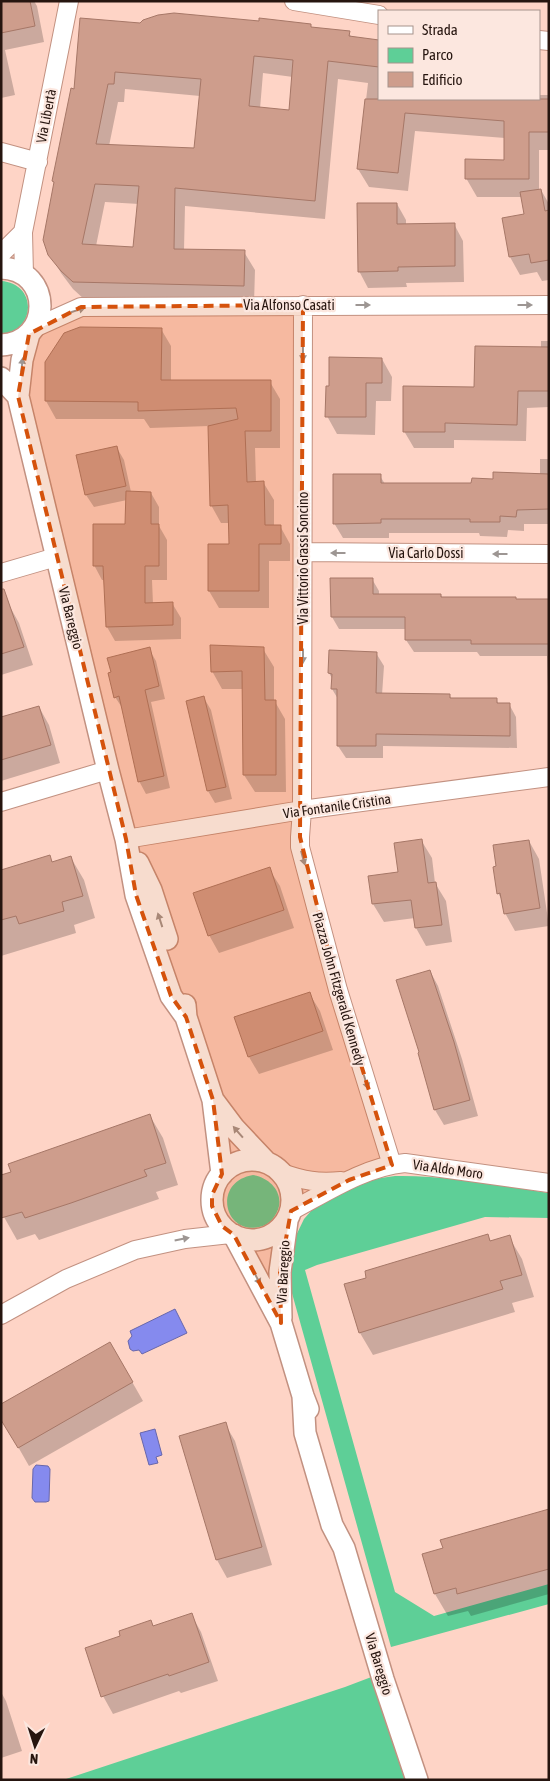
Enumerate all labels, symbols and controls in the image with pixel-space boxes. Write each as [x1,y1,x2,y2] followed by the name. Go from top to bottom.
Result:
[378,10,540,100] legend
[422,21,458,38] text: Strada
[422,46,453,63] text: Parco
[422,71,463,88] text: Edificio
[33,88,59,144] street label: Via Libertà
[243,297,335,313] street label: Via Alfonso Casati
[355,301,371,309] one-way arrow
[517,301,533,309] one-way arrow
[71,305,86,313] one-way arrow
[299,346,307,362] one-way arrow
[18,356,26,372] one-way arrow
[295,492,311,624] street label: Via Vittorio Grassi Soncino
[388,545,464,561] street label: Via Carlo Dossi
[329,549,345,557] one-way arrow
[492,550,508,558] one-way arrow
[56,585,86,651] street label: Via Bareggio
[299,649,307,665] one-way arrow
[282,791,392,821] street label: Via Fontanile Cristina
[300,851,308,866] one-way arrow
[309,910,369,1068] street label: Piazza John Fitzgerald Kennedy
[156,912,164,927] one-way arrow
[363,1075,371,1090] one-way arrow
[232,1126,244,1138] one-way arrow
[412,1156,484,1182] street label: Via Aldo Moro
[175,1235,191,1243] one-way arrow
[273,1240,293,1304] street label: Via Bareggio
[254,1271,262,1285] one-way arrow
[362,1631,396,1697] street label: Via Bareggio
[10,1721,60,1771] north arrow
[29,1751,39,1767] text: N

